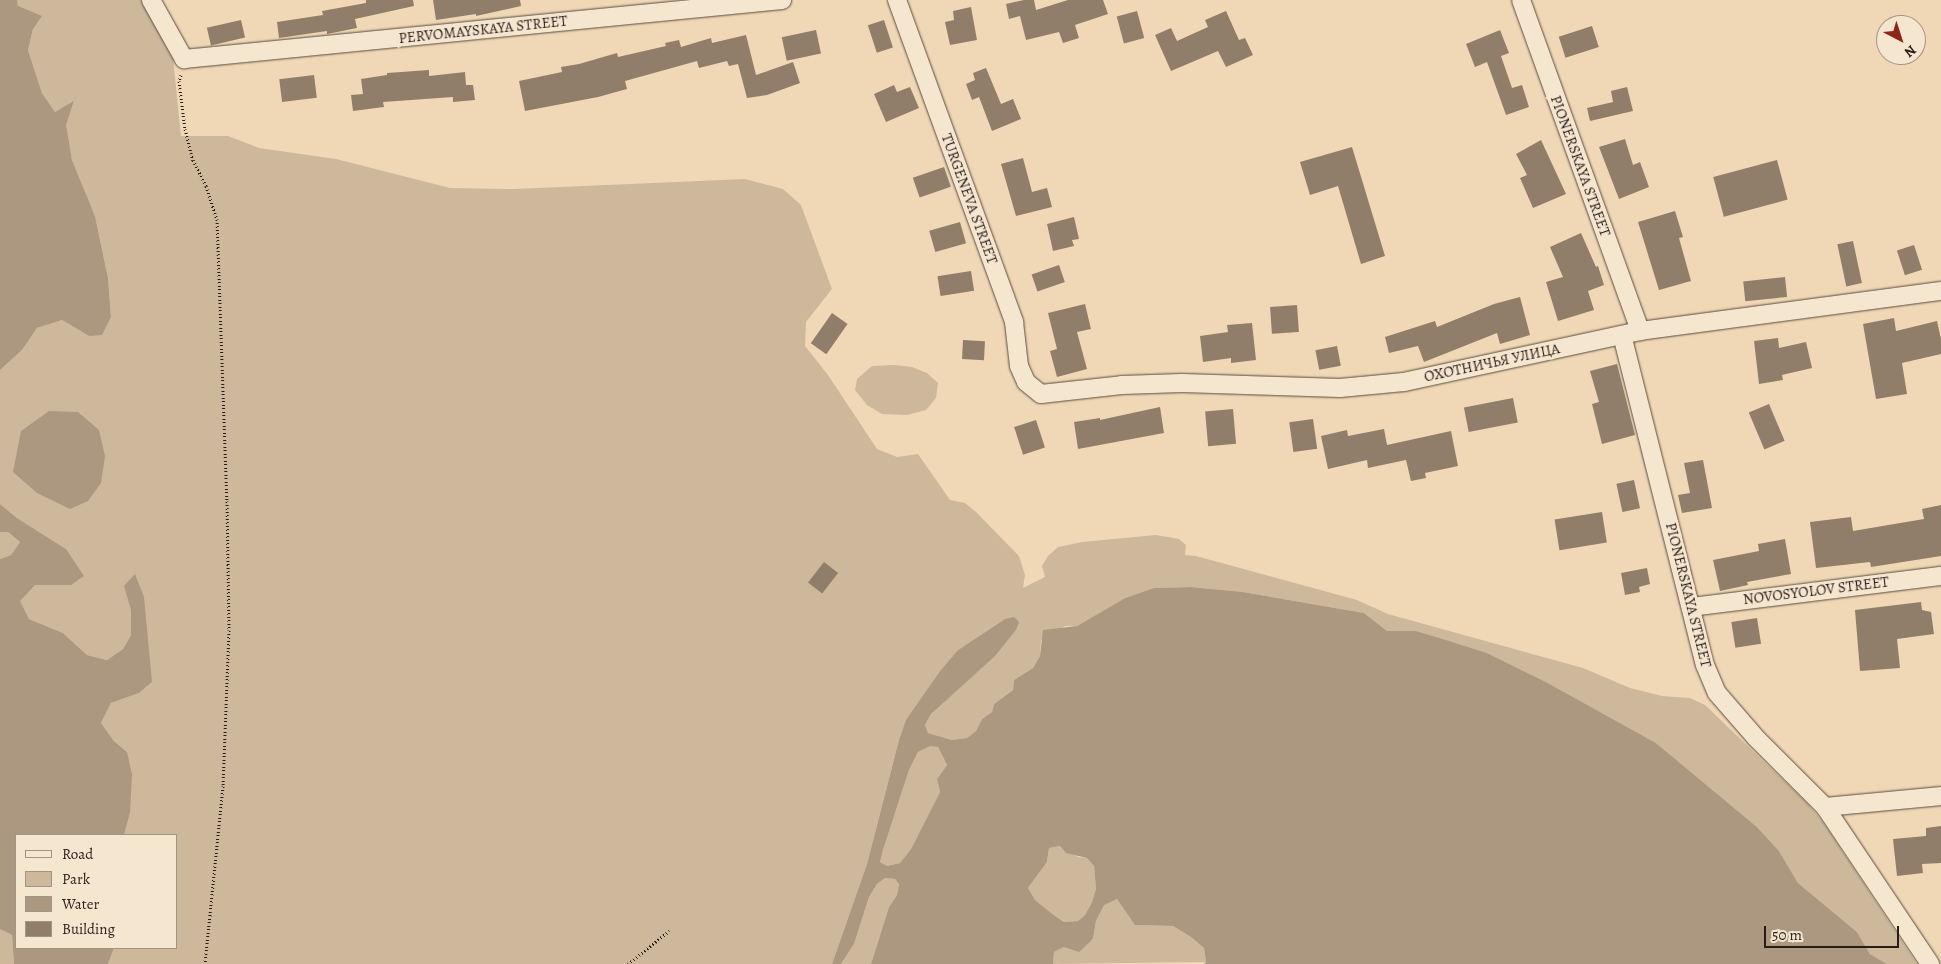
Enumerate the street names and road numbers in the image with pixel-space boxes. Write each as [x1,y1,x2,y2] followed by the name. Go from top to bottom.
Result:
[398,12,568,48] street label: PERVOMAYSKAYA STREET
[1546,93,1614,239] street label: PIONERSKAYA STREET
[937,131,1001,267] street label: TURGENEVA STREET
[1422,340,1562,386] street label: ОХОТНИЧЬЯ УЛИЦА
[1661,521,1715,669] street label: PIONERSKAYA STREET
[1742,573,1890,609] street label: NOVOSYOLOV STREET

